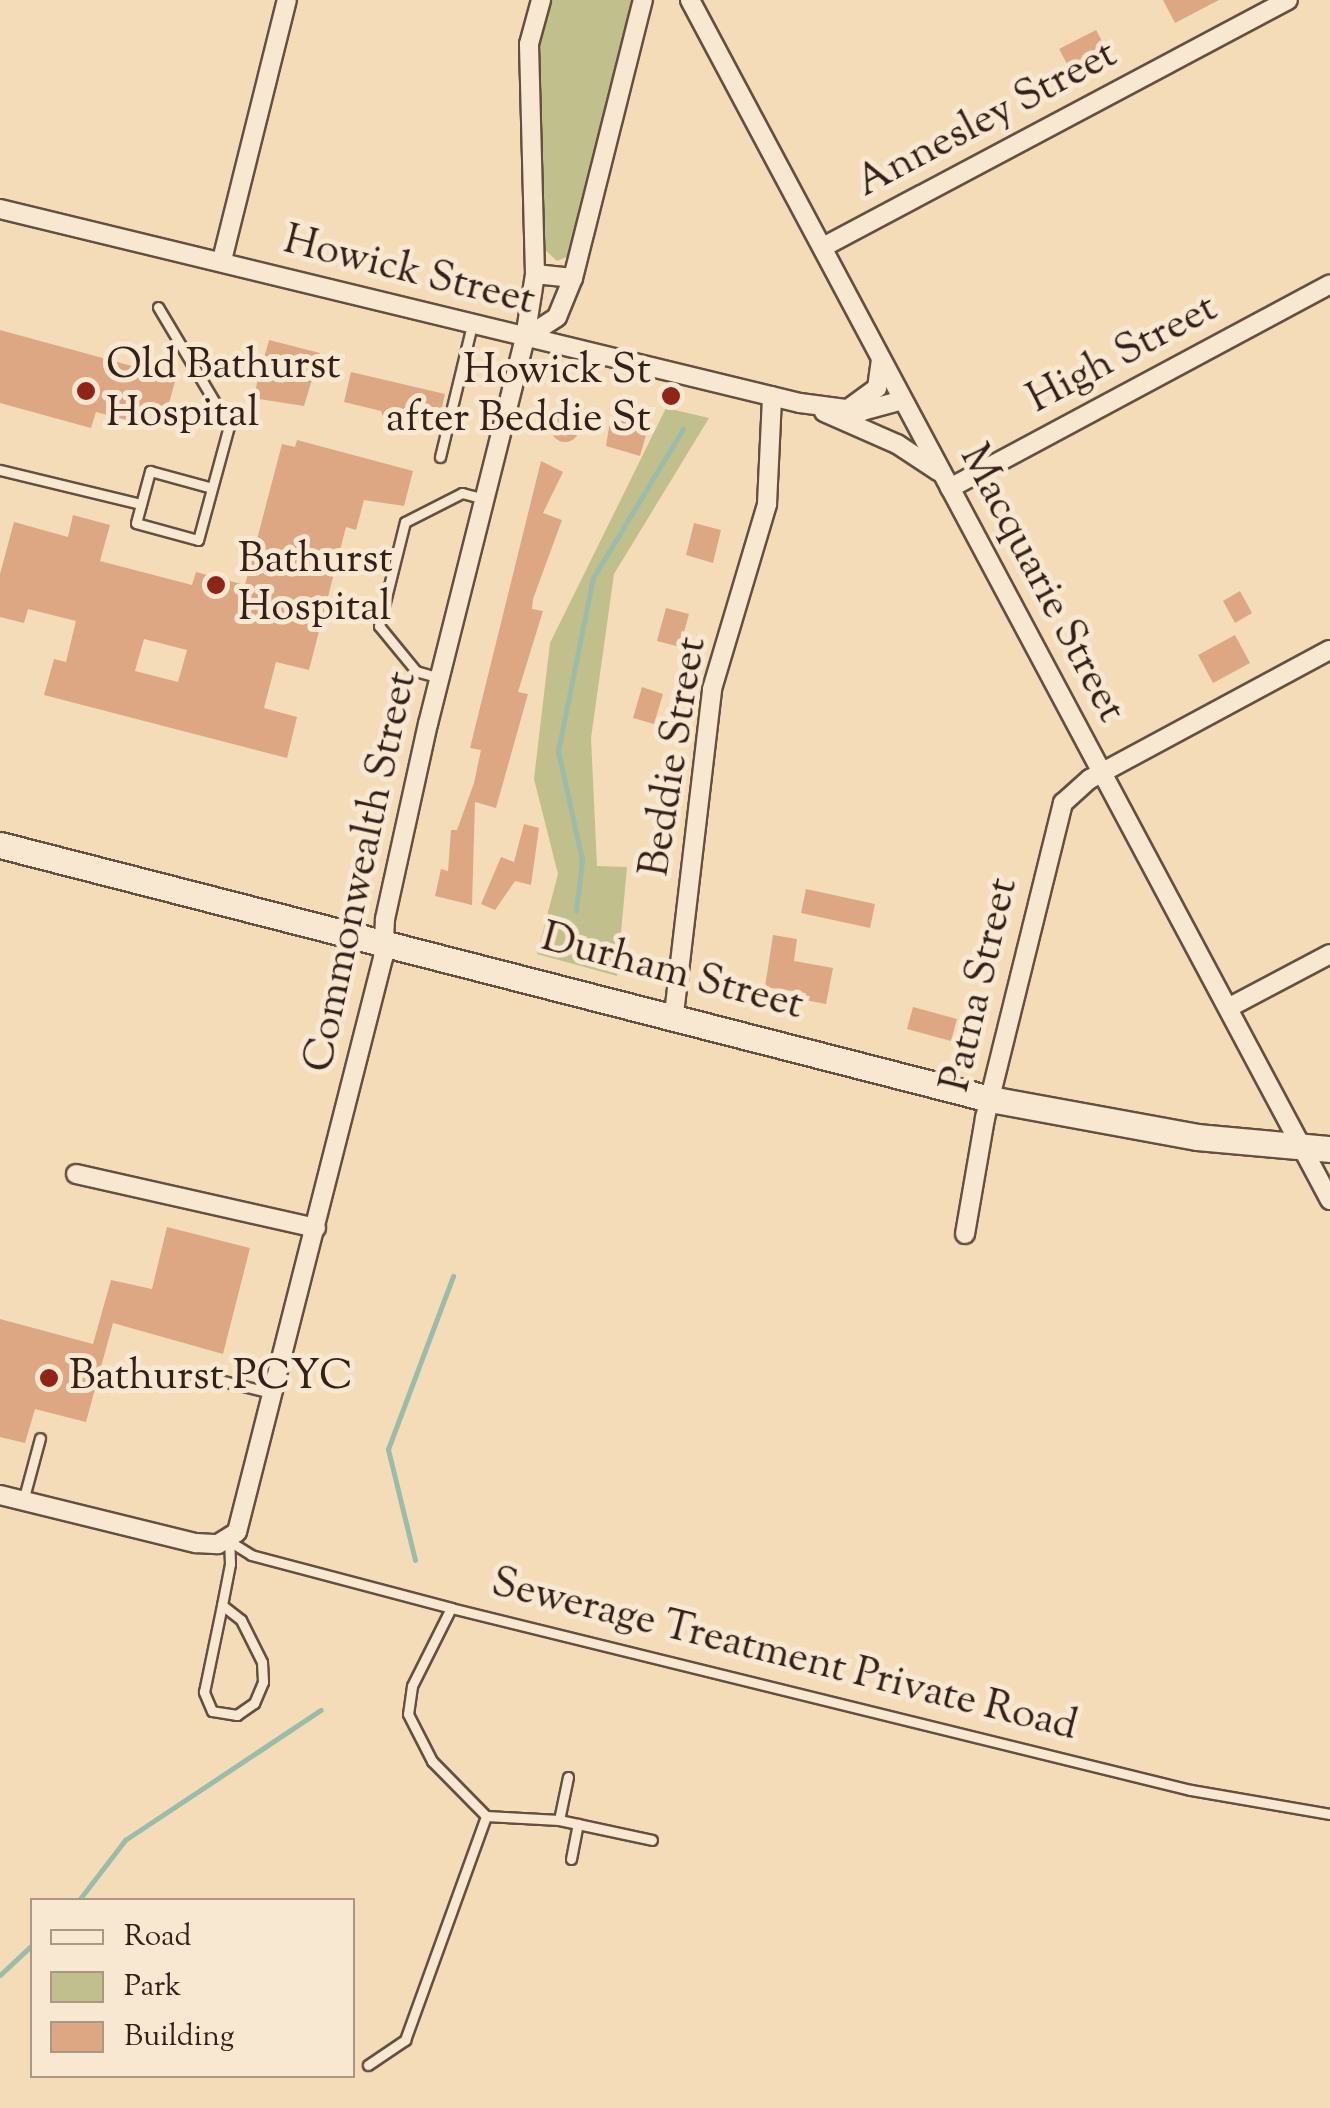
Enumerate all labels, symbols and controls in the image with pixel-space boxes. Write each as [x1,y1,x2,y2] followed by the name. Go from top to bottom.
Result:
[848,30,1126,210] street label: Annesley Street
[278,216,540,328] street label: Howick Street
[1020,284,1226,426] street label: High Street
[106,342,341,441] place label: Old Bathurst Hospital
[386,347,651,446] place label: Howick St after Beddie St
[75,380,97,402] marker: Old Bathurst Hospital
[660,385,682,407] marker: Howick St after Beddie St
[947,437,1135,731] street label: Macquarie Street
[238,536,393,634] place label: Bathurst Hospital
[203,572,229,598] marker: Bathurst Hospital
[631,634,719,880] street label: Beddie Street
[295,667,429,1077] street label: Commonwealth Street
[932,873,1030,1097] street label: Patna Street
[535,914,809,1032] street label: Durham Street
[69,1353,353,1403] place label: Bathurst PCYC
[38,1367,60,1389] marker: Bathurst PCYC
[486,1559,1082,1753] street label: Sewerage Treatment Private Road
[30,1898,355,2078] legend
[124,1916,191,1959] text: Road
[124,1966,181,2009] text: Park
[124,2016,234,2059] text: Building

